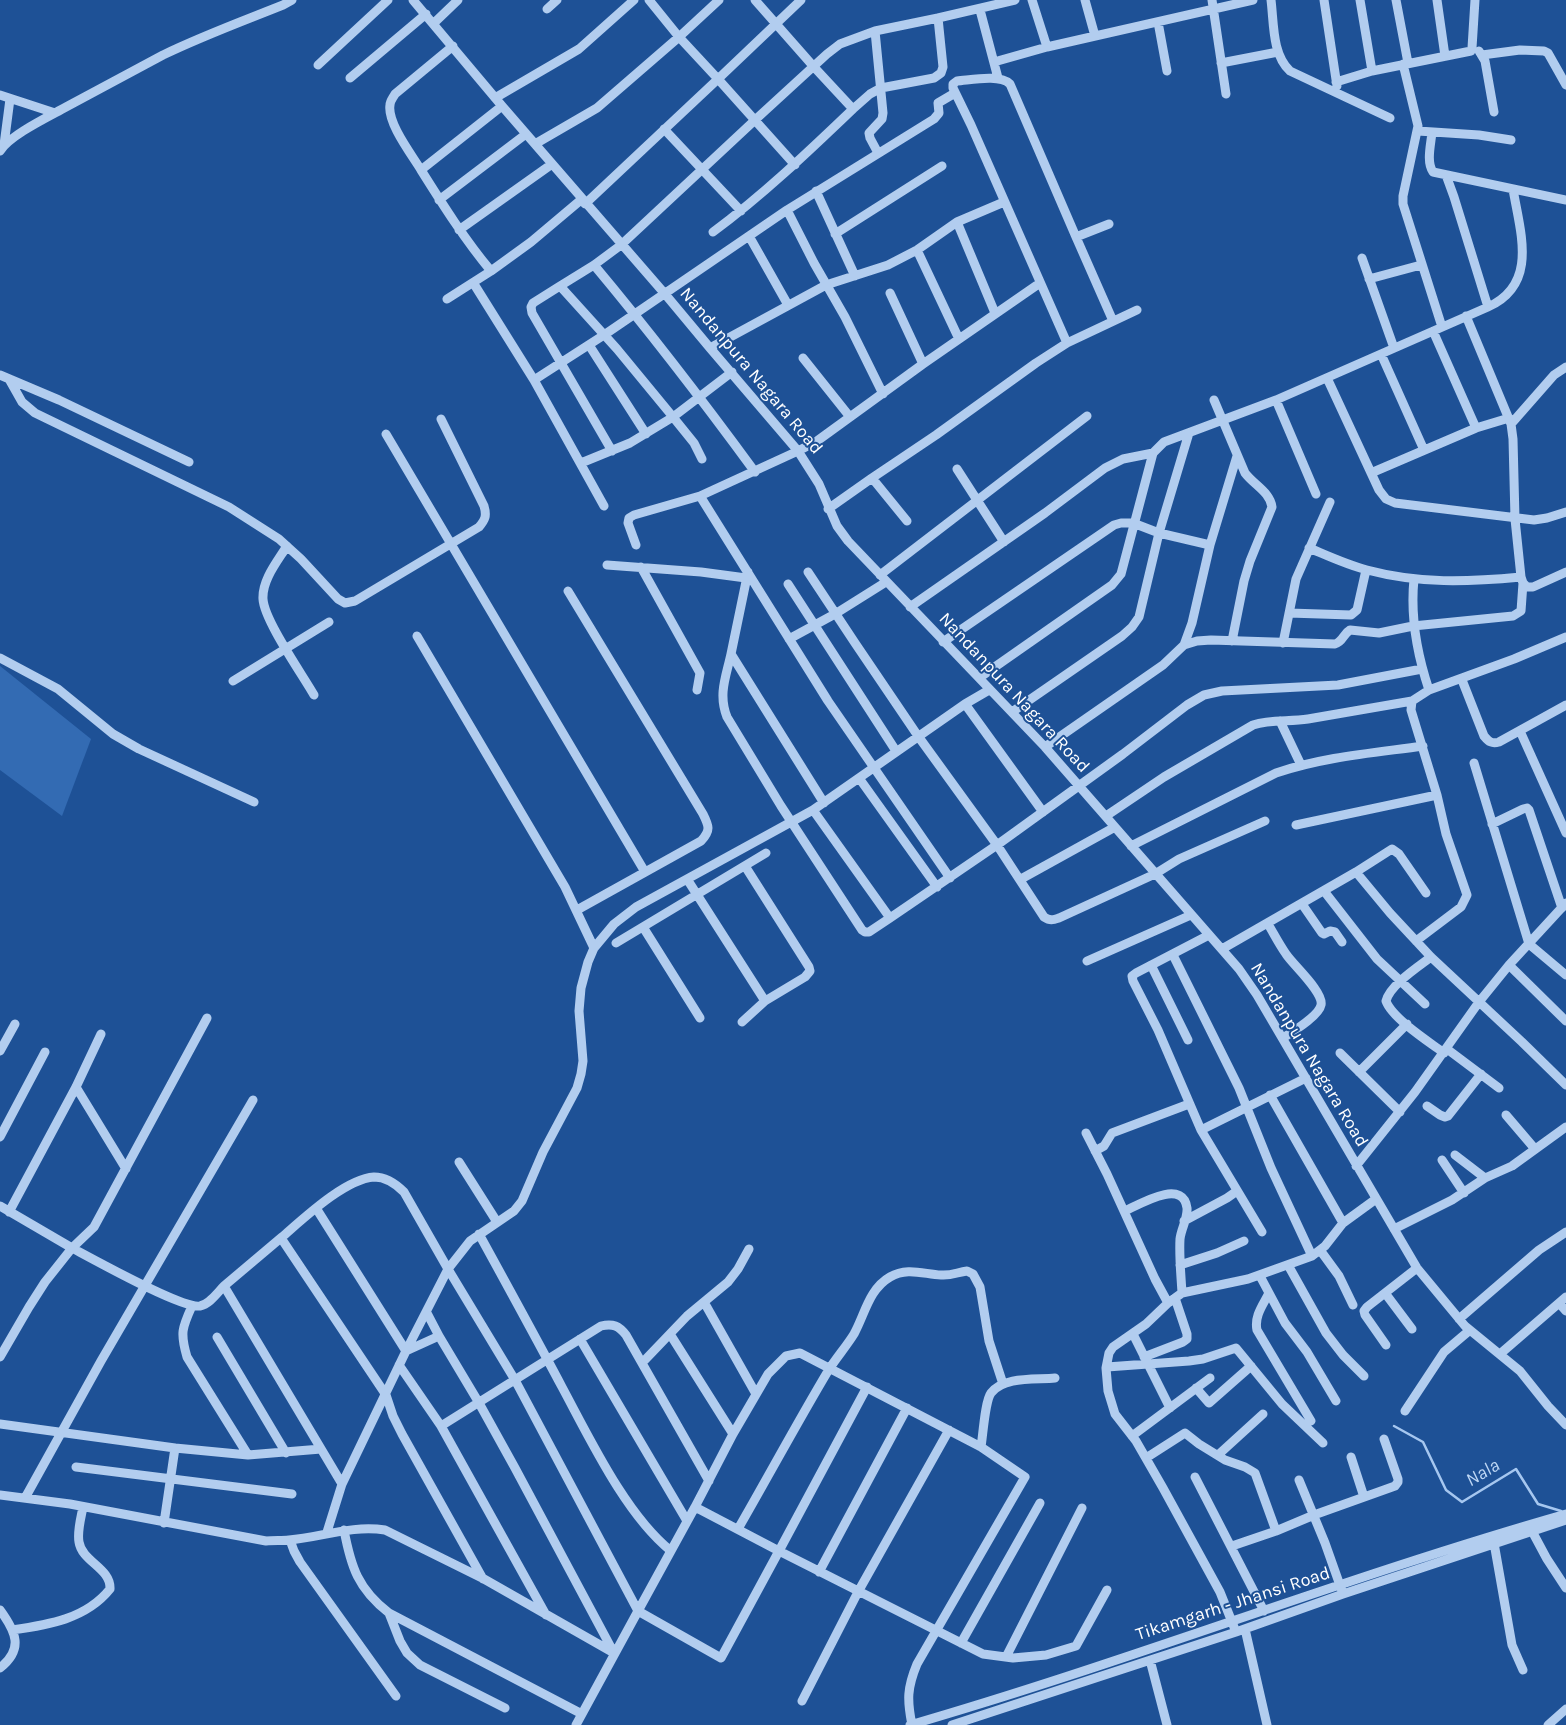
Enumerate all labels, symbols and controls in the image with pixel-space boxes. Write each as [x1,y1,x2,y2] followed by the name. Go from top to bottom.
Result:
[675,283,827,459] street label: Nandanpura Nagara Road
[934,608,1094,778] street label: Nandanpura Nagara Road
[1245,959,1373,1151] street label: Nandanpura Nagara Road
[1462,1454,1504,1492] water label: Nala
[1133,1562,1333,1646] street label: Tikamgarh - Jhansi Road

